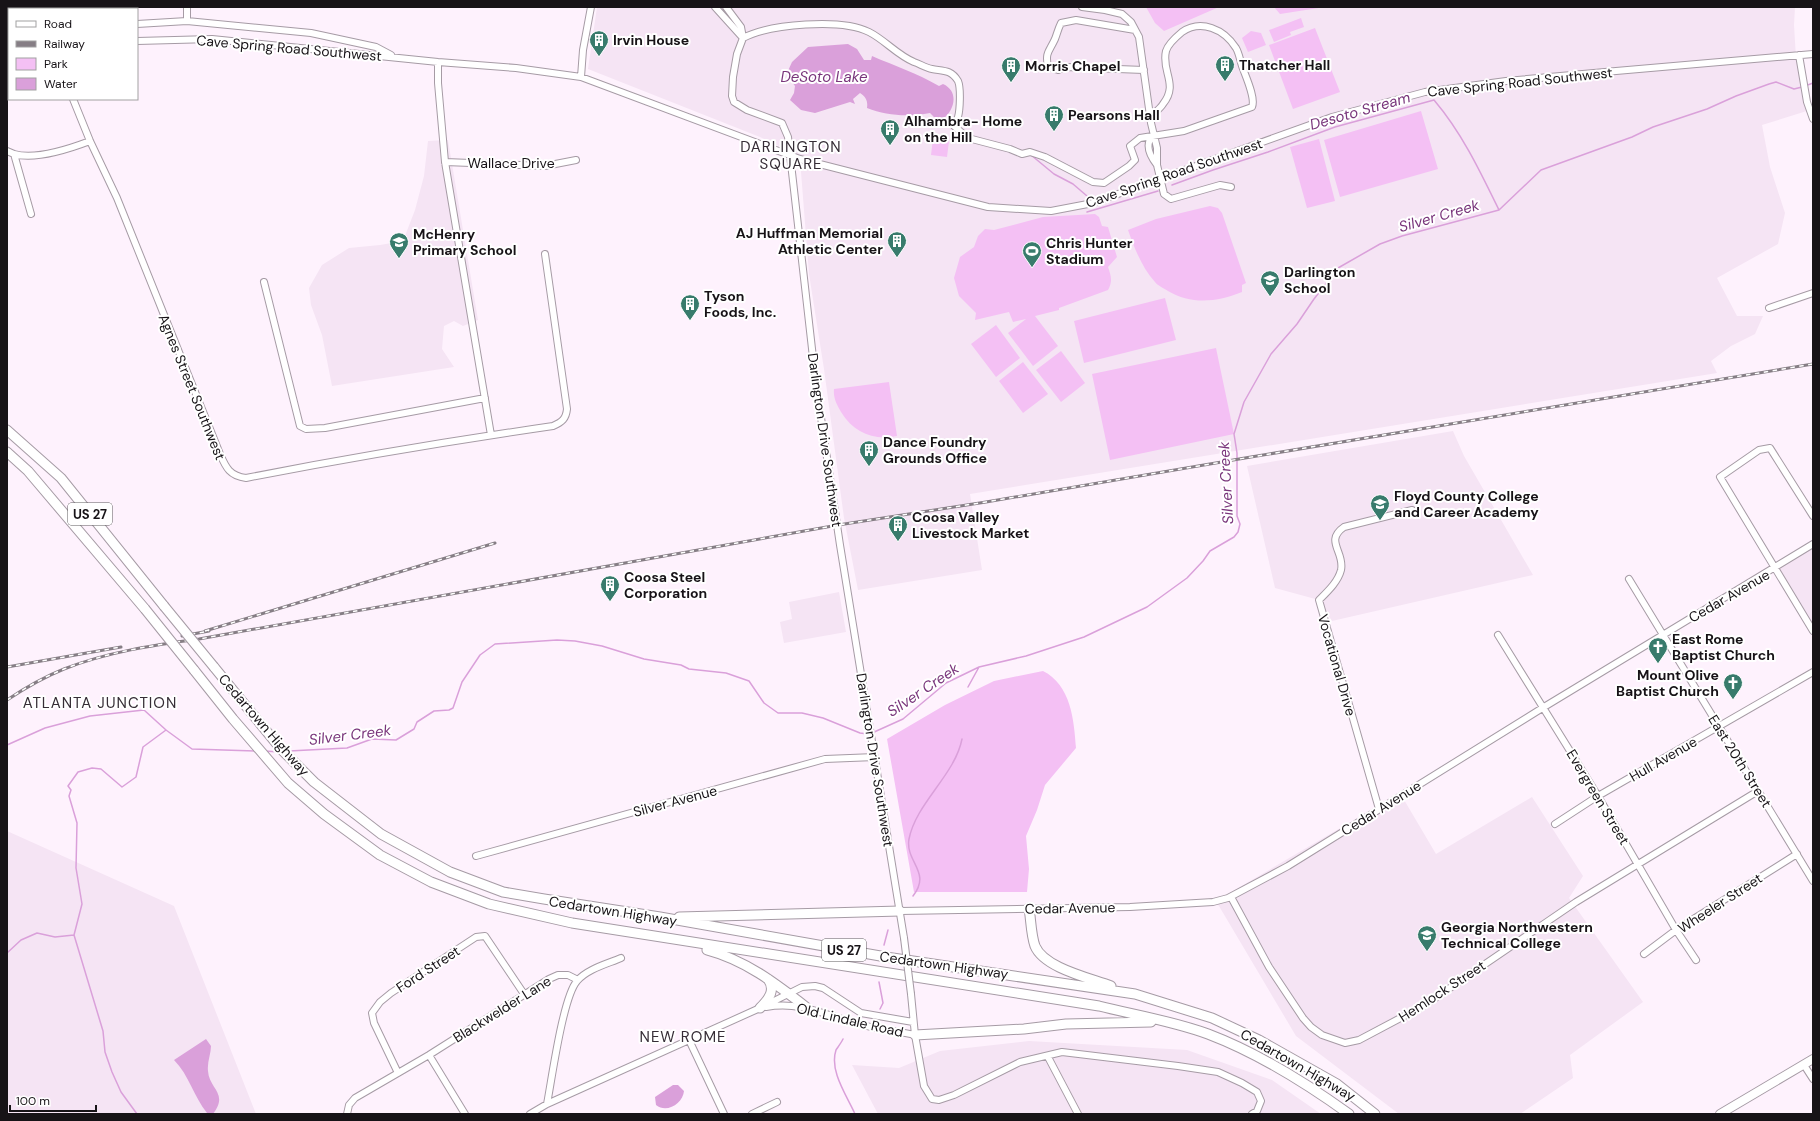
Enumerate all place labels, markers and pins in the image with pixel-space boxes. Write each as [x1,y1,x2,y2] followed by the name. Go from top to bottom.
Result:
[588,29,610,57] building icon: Irvin House
[613,31,689,49] place label: Irvin House
[1214,54,1236,82] building icon: Thatcher Hall
[1000,55,1022,83] building icon: Morris Chapel
[1239,56,1330,74] place label: Thatcher Hall
[1025,57,1121,75] place label: Morris Chapel
[1043,104,1065,132] building icon: Pearsons Hall
[1068,106,1160,124] place label: Pearsons Hall
[904,112,1022,146] place label: Alhambra- Home on the Hill
[879,118,901,146] building icon: Alhambra- Home on the Hill
[736,224,883,258] place label: AJ Huffman Memorial Athletic Center
[413,225,516,259] place label: McHenry Primary School
[886,230,908,258] building icon: AJ Huffman Memorial Athletic Center
[388,231,410,259] school or university icon: McHenry Primary School
[1046,234,1133,268] place label: Chris Hunter Stadium
[1021,240,1043,268] sports icon: Chris Hunter Stadium
[1284,263,1355,297] place label: Darlington School
[1259,269,1281,297] school or university icon: Darlington School
[704,287,776,321] place label: Tyson Foods, Inc.
[679,293,701,321] building icon: Tyson Foods, Inc.
[883,433,987,467] place label: Dance Foundry Grounds Office
[858,439,880,467] building icon: Dance Foundry Grounds Office
[1394,487,1539,521] place label: Floyd County College and Career Academy
[1369,493,1391,521] school or university icon: Floyd County College and Career Academy
[912,508,1029,542] place label: Coosa Valley Livestock Market
[887,514,909,542] building icon: Coosa Valley Livestock Market
[624,568,707,602] place label: Coosa Steel Corporation
[599,574,621,602] building icon: Coosa Steel Corporation
[1672,630,1775,664] place label: East Rome Baptist Church
[1647,636,1669,664] church icon: East Rome Baptist Church
[1616,666,1719,700] place label: Mount Olive Baptist Church
[1722,672,1744,700] church icon: Mount Olive Baptist Church
[1441,918,1593,952] place label: Georgia Northwestern Technical College
[1416,924,1438,952] school or university icon: Georgia Northwestern Technical College

